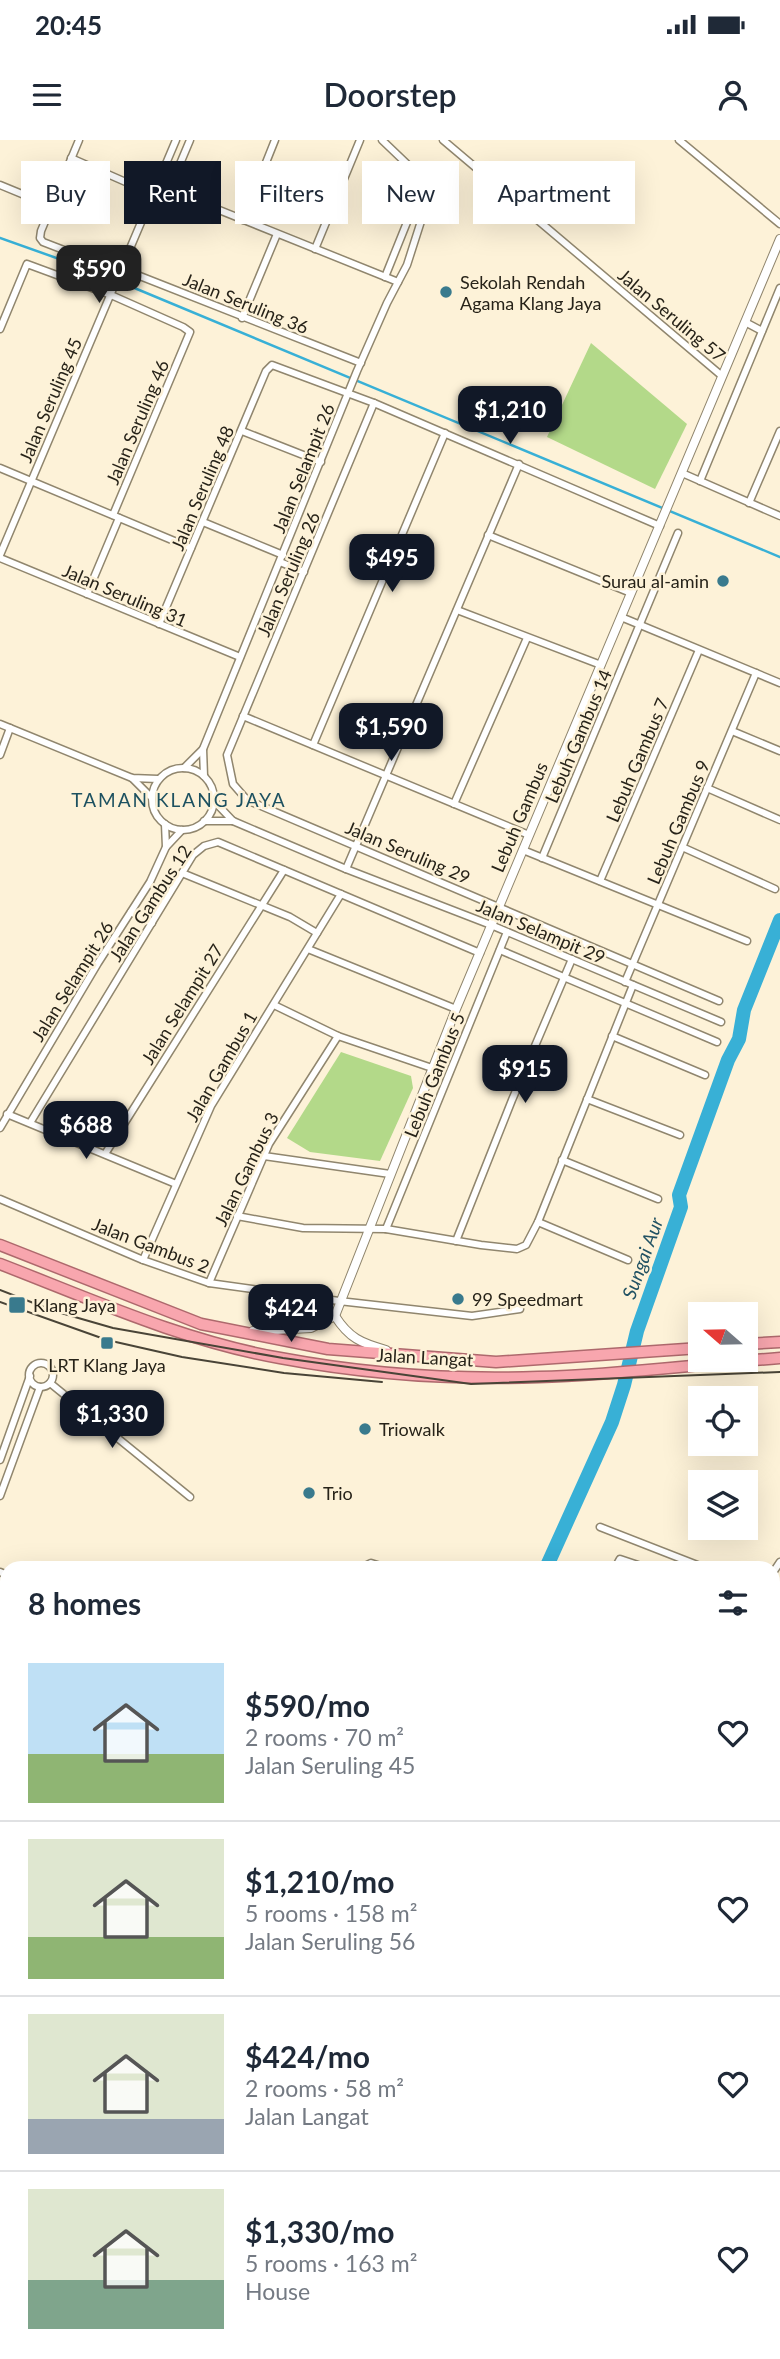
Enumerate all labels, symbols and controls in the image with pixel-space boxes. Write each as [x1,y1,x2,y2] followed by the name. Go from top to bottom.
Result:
[35,9,102,41] text: 20:45
[323,75,457,114] text: Doorstep
[28,76,66,114] icon: menu
[714,76,752,114] icon: person
[21,161,110,224] chip: Buy
[124,161,221,224] chip: Rent
[235,161,348,224] chip: Filters
[362,161,459,224] chip: New
[473,161,635,224] chip: Apartment
[58,246,140,305] pin: $590
[72,254,126,282] text: $590
[614,264,730,366] street label: Jalan Seruling 57
[180,268,312,338] street label: Jalan Seruling 36
[460,271,601,314] place label: Sekolah Rendah Agama Klang Jaya
[438,284,454,300] marker: Sekolah Rendah Agama Klang Jaya
[14,334,86,466] street label: Jalan Seruling 45
[101,356,173,488] street label: Jalan Seruling 46
[453,386,567,446] pin: $1,210
[474,395,546,423] text: $1,210
[267,400,339,536] street label: Jalan Selampit 26
[166,422,238,554] street label: Jalan Seruling 48
[252,508,324,640] street label: Jalan Seruling 26
[351,534,433,594] pin: $495
[365,543,419,571] text: $495
[59,559,191,631] street label: Jalan Seruling 31
[601,570,709,592] place label: Surau al-amin
[715,573,731,589] marker: Surau al-amin
[540,666,616,806] street label: Lebuh Gambus 14
[601,695,673,825] street label: Lebuh Gambus 7
[334,704,448,763] pin: $1,590
[355,712,427,740] text: $1,590
[642,757,714,887] street label: Lebuh Gambus 9
[486,758,552,875] street label: Lebuh Gambus
[71,788,287,811] district label: TAMAN KLANG JAYA
[342,816,474,888] street label: Jalan Seruling 29
[104,841,196,965] street label: Jalan Gambus 12
[473,894,609,968] street label: Jalan Selampit 29
[26,917,118,1045] street label: Jalan Selampit 26
[136,940,228,1068] street label: Jalan Selampit 27
[181,1007,261,1125] street label: Jalan Gambus 1
[399,1009,469,1141] street label: Lebuh Gambus 5
[484,1046,566,1105] pin: $915
[498,1054,552,1082] text: $915
[45,1102,127,1161] pin: $688
[209,1109,283,1229] street label: Jalan Gambus 3
[59,1110,113,1138] text: $688
[89,1213,213,1277] street label: Jalan Gambus 2
[617,1214,667,1302] water label: Sungai Aur
[250,1284,332,1344] pin: $424
[472,1288,584,1310] place label: 99 Speedmart
[450,1291,466,1307] marker: 99 Speedmart
[264,1293,318,1321] text: $424
[33,1294,116,1316] place label: Klang Jaya
[7,1295,27,1315] marker: Klang Jaya
[688,1302,758,1372] north arrow
[688,1302,758,1540] map controls
[99,1335,115,1351] marker: LRT Klang Jaya
[376,1343,475,1371] street label: Jalan Langat
[48,1354,166,1376] place label: LRT Klang Jaya
[688,1386,758,1456] button: locate
[55,1390,169,1450] pin: $1,330
[76,1399,148,1427] text: $1,330
[379,1418,446,1440] place label: Triowalk
[357,1421,373,1437] marker: Triowalk
[688,1470,758,1540] button: layers
[323,1482,353,1504] place label: Trio
[301,1485,317,1501] marker: Trio
[714,1584,752,1622] icon: filters
[28,1585,141,1621] text: 8 homes
[245,1687,370,1723] text: $590/mo
[84,1691,168,1775] icon: home
[714,1714,752,1752] icon: heart
[245,1723,404,1751] text: 2 rooms · 70 m²
[245,1751,415,1779] text: Jalan Seruling 45
[245,1863,394,1899] text: $1,210/mo
[84,1867,168,1951] icon: home
[714,1890,752,1928] icon: heart
[245,1899,417,1927] text: 5 rooms · 158 m²
[245,1927,415,1955] text: Jalan Seruling 56
[245,2038,370,2074] text: $424/mo
[84,2042,168,2126] icon: home
[714,2065,752,2103] icon: heart
[245,2074,404,2102] text: 2 rooms · 58 m²
[245,2102,369,2130] text: Jalan Langat
[245,2213,394,2249] text: $1,330/mo
[84,2217,168,2301] icon: home
[714,2240,752,2278] icon: heart
[245,2249,417,2277] text: 5 rooms · 163 m²
[245,2277,310,2305] text: House

